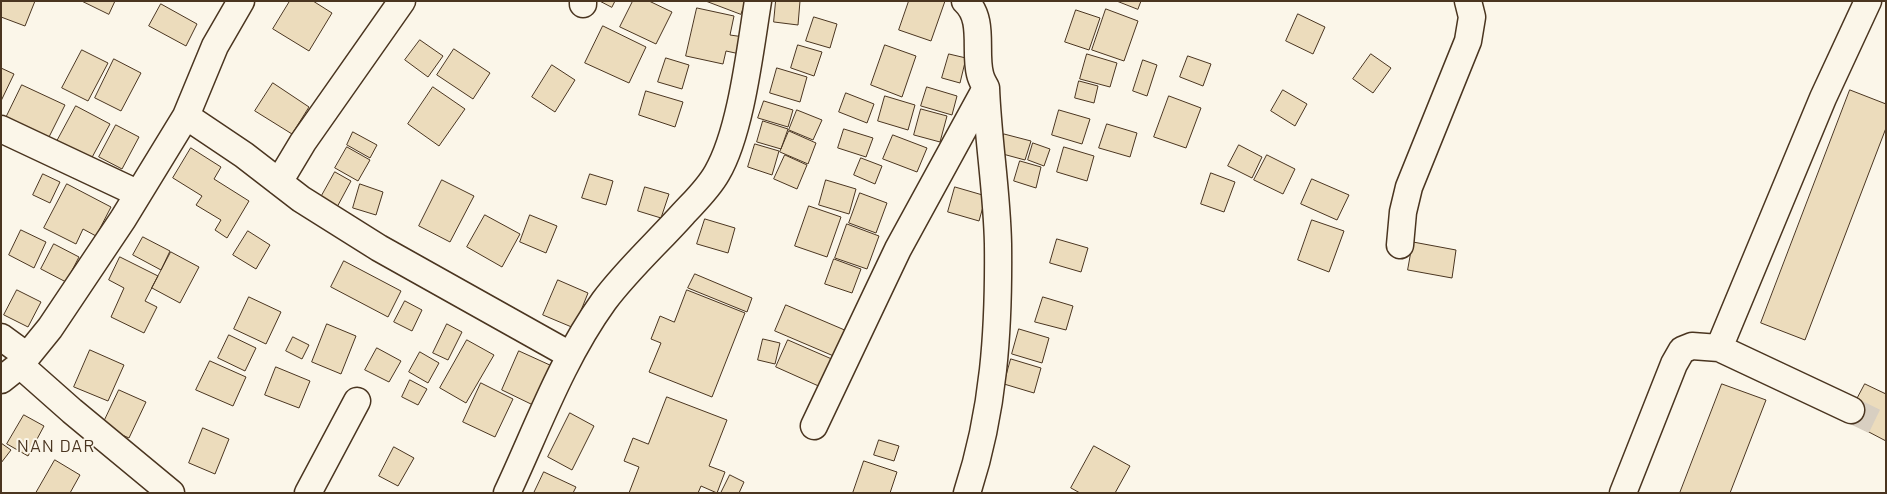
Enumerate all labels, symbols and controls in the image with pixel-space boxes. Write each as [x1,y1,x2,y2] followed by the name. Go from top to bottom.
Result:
[16,435,96,457] district label: NAN DAR

